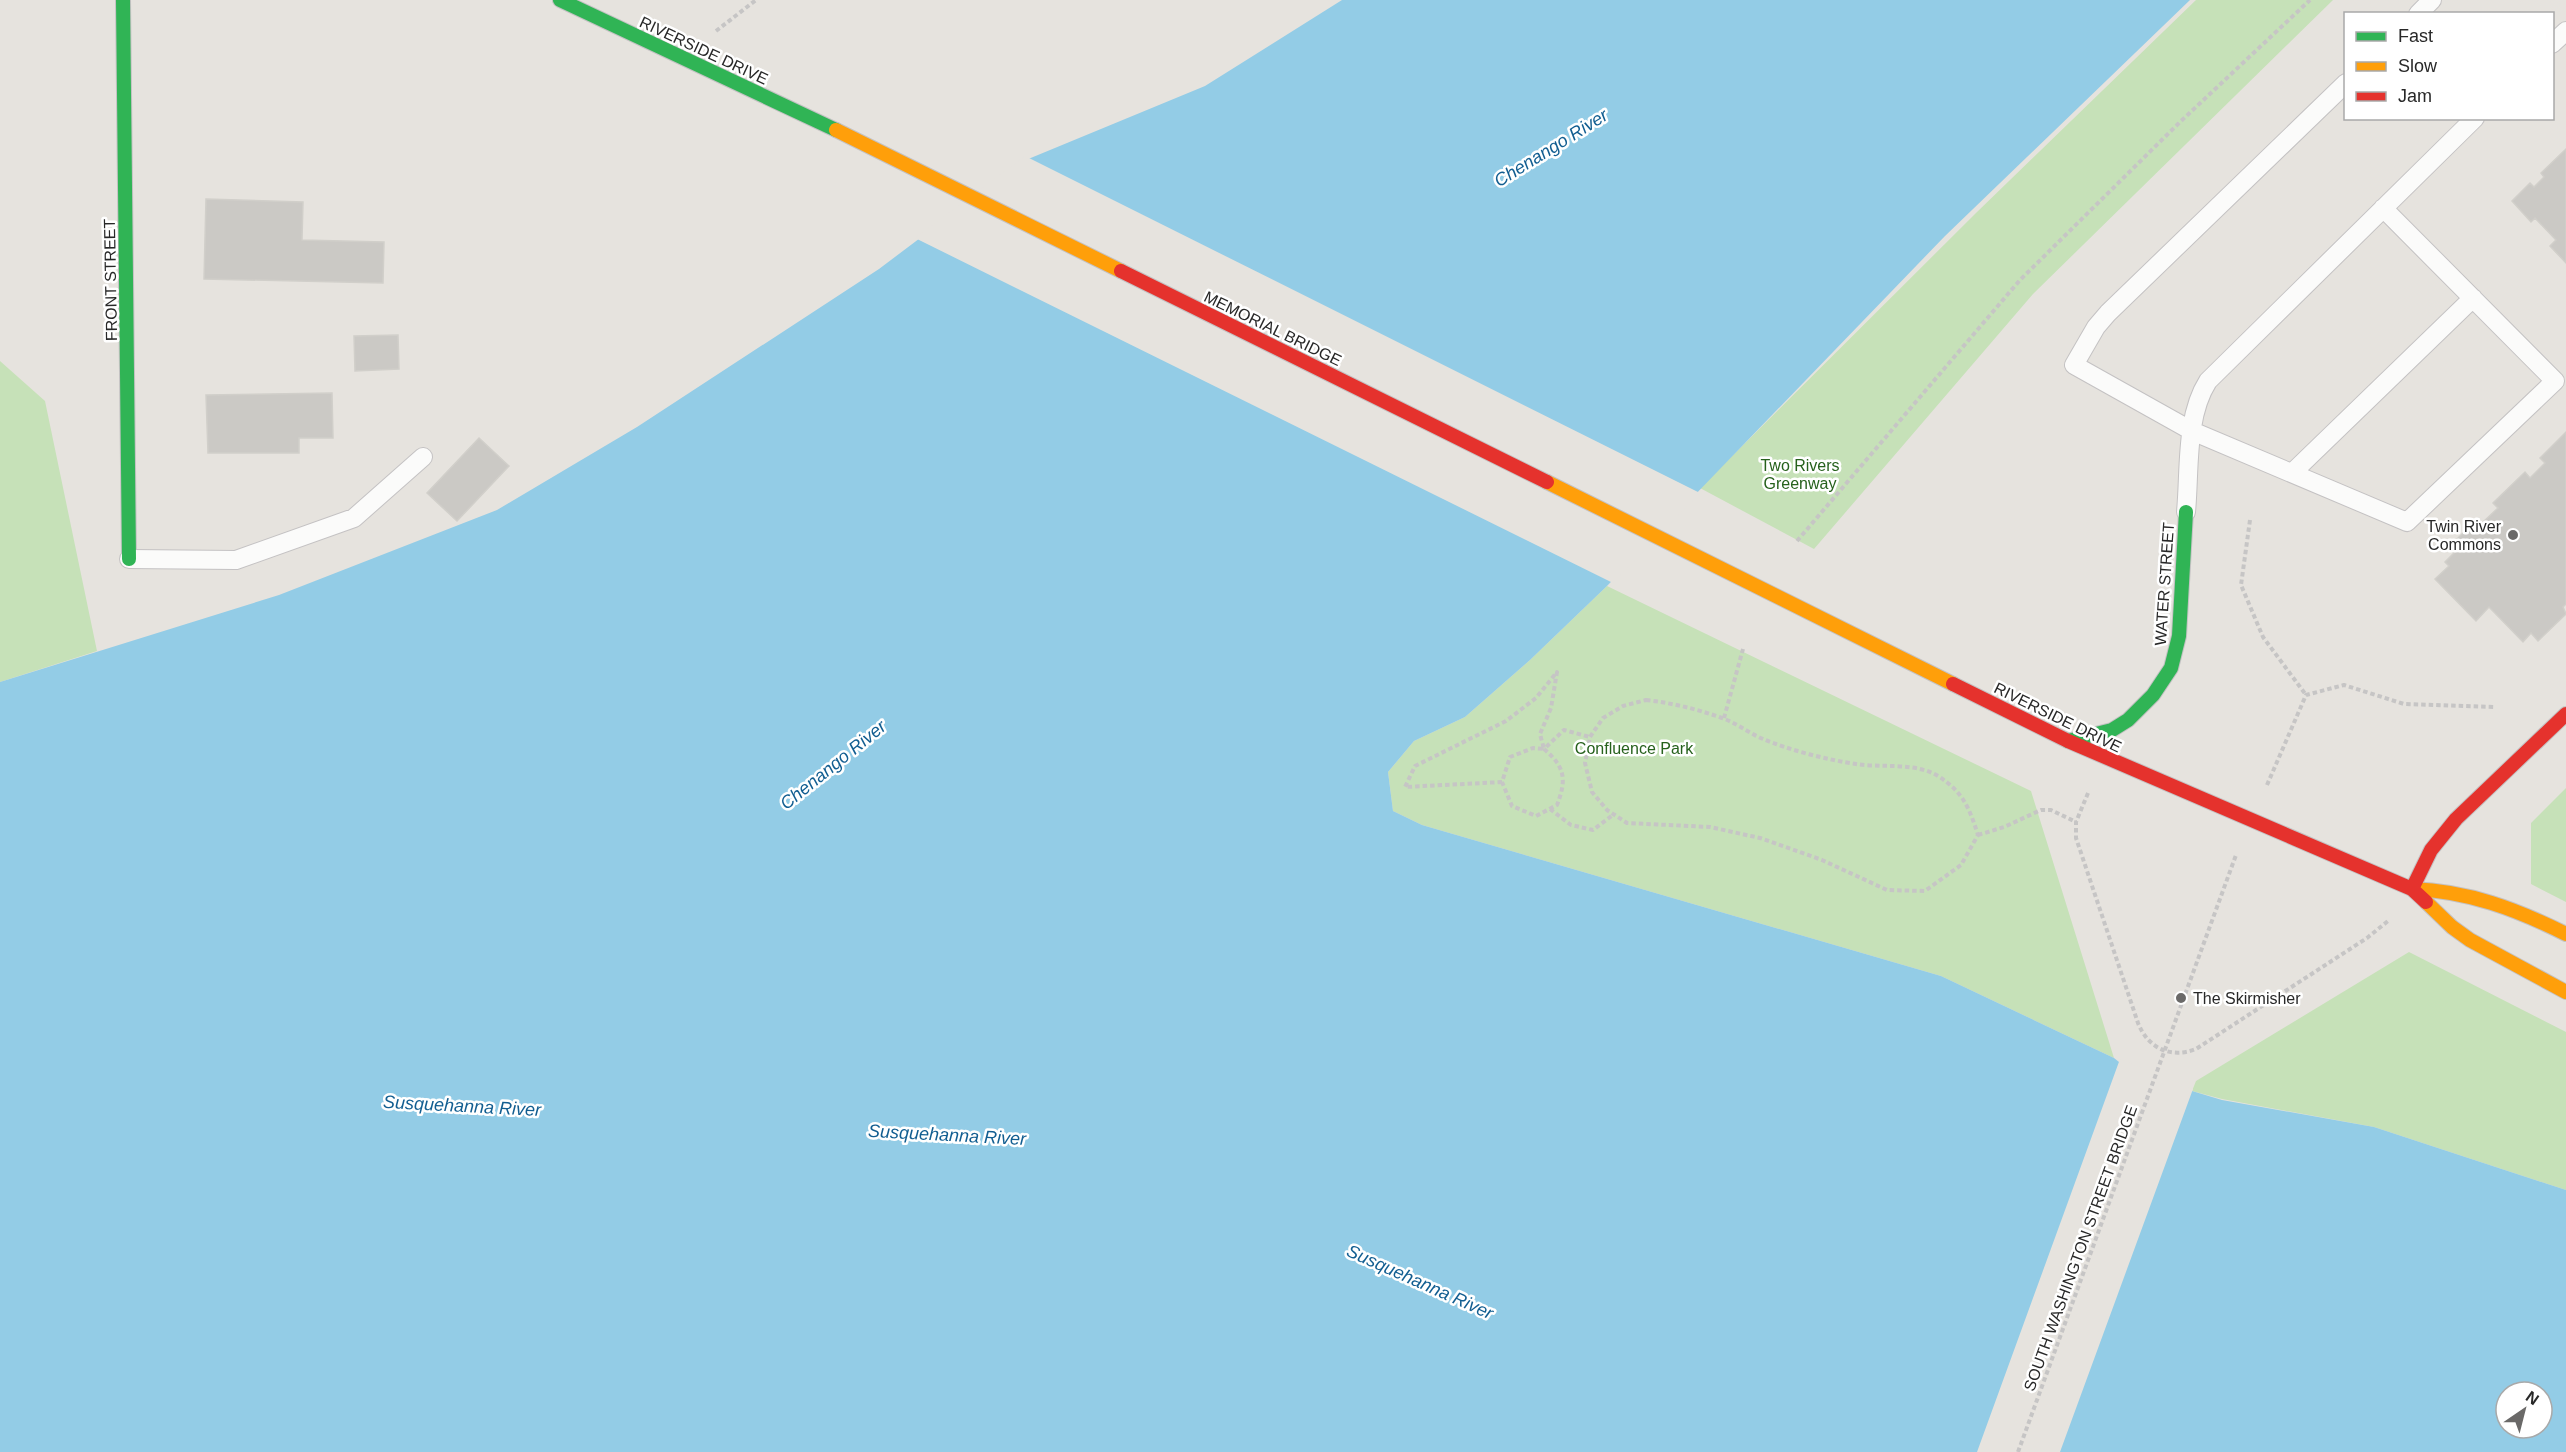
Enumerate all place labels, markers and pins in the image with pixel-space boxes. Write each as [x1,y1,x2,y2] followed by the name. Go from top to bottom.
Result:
[2426,518,2502,553] place label: Twin River Commons
[2506,528,2520,542] marker: Twin River Commons
[2193,990,2301,1007] place label: The Skirmisher
[2174,991,2188,1005] marker: The Skirmisher

